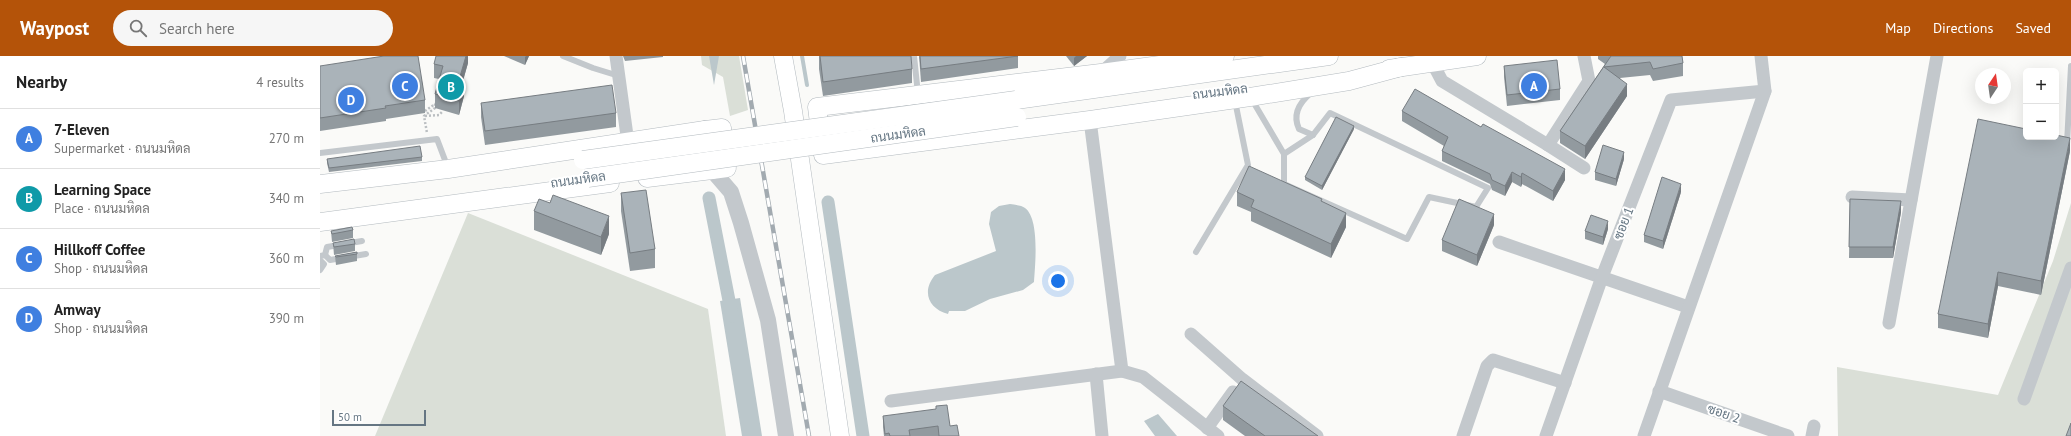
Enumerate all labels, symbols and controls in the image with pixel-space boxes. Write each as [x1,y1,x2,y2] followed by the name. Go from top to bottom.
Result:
[113,10,393,46] search box
[20,16,89,40] text: Waypost
[127,17,149,39] icon: search
[159,19,235,38] text: Search here
[1885,19,1911,37] text: Map
[1933,19,1993,37] text: Directions
[2015,19,2051,37] text: Saved
[1975,68,2011,104] north arrow
[2023,68,2059,140] map controls
[2023,68,2059,104] button: +
[16,71,67,93] text: Nearby
[392,71,418,101] pin: C
[1521,71,1547,101] pin: A
[438,72,464,102] pin: B
[256,74,304,91] text: 4 results
[1191,80,1249,103] street label: ถนนมหิดล
[338,85,364,115] pin: D
[2023,104,2059,140] button: −
[54,120,109,139] text: 7-Eleven
[869,122,927,147] street label: ถนนมหิดล
[25,130,33,147] text: A
[269,130,304,147] text: 270 m
[54,140,191,157] text: Supermarket · ถนนมหิดล
[549,167,607,192] street label: ถนนมหิดล
[54,180,151,199] text: Learning Space
[25,190,33,207] text: B
[269,190,304,207] text: 340 m
[54,200,150,217] text: Place · ถนนมหิดล
[1610,204,1637,242] street label: ซอย 1
[54,240,145,259] text: Hillkoff Coffee
[25,250,33,267] text: C
[269,250,304,267] text: 360 m
[54,260,148,277] text: Shop · ถนนมหิดล
[1048,271,1068,291] your location
[54,300,101,319] text: Amway
[25,310,33,327] text: D
[269,310,304,327] text: 390 m
[54,320,148,337] text: Shop · ถนนมหิดล
[1705,400,1743,427] street label: ซอย 2
[332,408,426,427] scale bar
[338,410,362,424] text: 50 m

